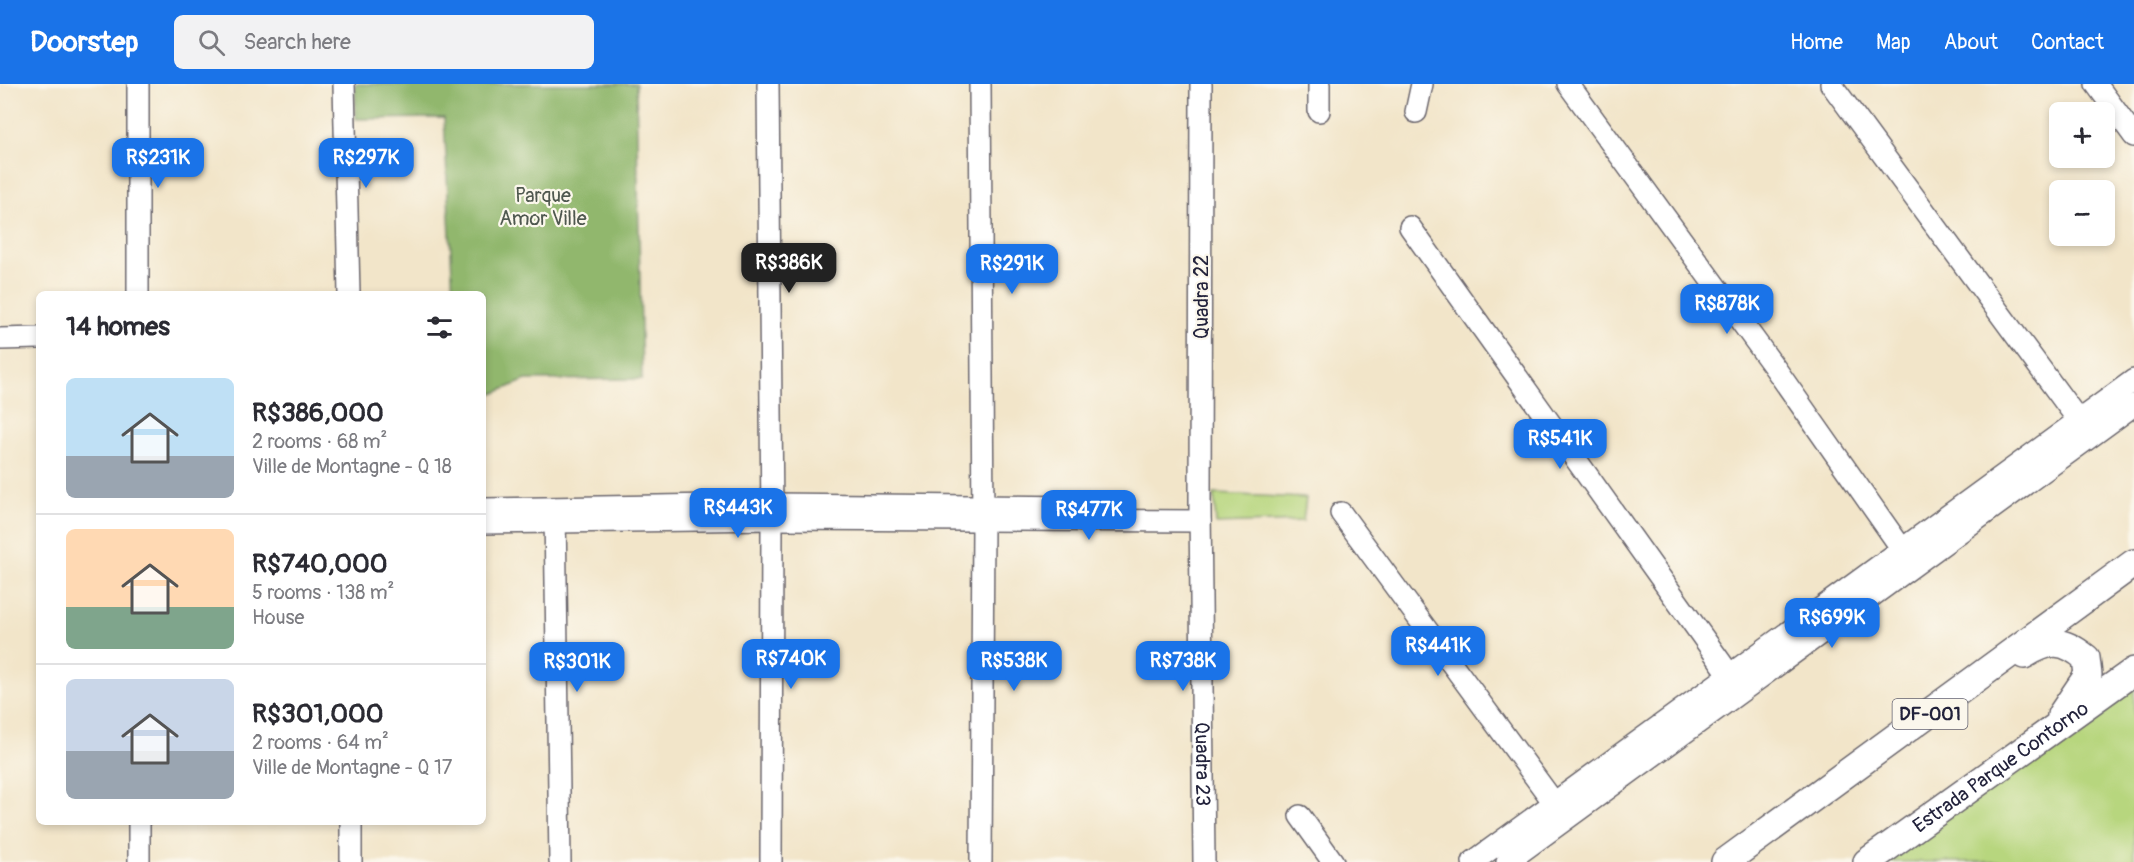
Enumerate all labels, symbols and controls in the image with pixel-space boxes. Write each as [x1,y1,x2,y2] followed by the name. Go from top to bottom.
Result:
[174,15,594,69] search box
[30,25,138,60] text: Doorstep
[195,26,228,59] icon: search
[243,28,351,56] text: Search here
[1790,29,1843,56] text: Home
[1876,29,1911,56] text: Map
[1944,29,1998,56] text: About
[2031,29,2104,56] text: Contact
[2049,102,2115,246] map controls
[2049,102,2115,168] button: +
[109,138,207,189] pin: R$231K
[317,138,415,189] pin: R$297K
[126,145,190,170] text: R$231K
[333,145,399,170] text: R$297K
[2049,180,2115,246] button: −
[499,183,587,231] park label: Parque Amor Ville
[740,243,838,294] pin: R$386K
[963,244,1061,295] pin: R$291K
[755,250,823,275] text: R$386K
[980,251,1044,276] text: R$291K
[1189,255,1214,339] street label: Quadra 22
[1678,284,1776,335] pin: R$878K
[1694,291,1760,316] text: R$878K
[66,311,170,343] text: 14 homes
[423,311,456,344] icon: filters
[252,397,384,429] text: R$386,000
[114,402,186,474] icon: home
[1511,419,1609,470] pin: R$541K
[1528,426,1592,451] text: R$541K
[252,429,387,454] text: 2 rooms · 68 m²
[252,454,452,479] text: Ville de Montagne - Q 18
[689,488,787,539] pin: R$443K
[1040,490,1138,541] pin: R$477K
[704,495,772,520] text: R$443K
[1055,497,1123,522] text: R$477K
[252,548,388,580] text: R$740,000
[114,553,186,625] icon: home
[252,580,394,605] text: 5 rooms · 138 m²
[1783,598,1881,649] pin: R$699K
[252,605,304,630] text: House
[1799,605,1865,630] text: R$699K
[1389,626,1487,677] pin: R$441K
[1405,633,1471,658] text: R$441K
[742,639,840,690] pin: R$740K
[965,641,1063,692] pin: R$538K
[1134,641,1232,692] pin: R$738K
[528,642,626,693] pin: R$301K
[756,646,826,671] text: R$740K
[981,648,1047,673] text: R$538K
[1150,648,1216,673] text: R$738K
[543,649,611,674] text: R$301K
[1908,695,2093,838] street label: Estrada Parque Contorno
[252,698,383,730] text: R$301,000
[1892,699,1968,729] road number: DF-001
[114,703,186,775] icon: home
[1190,722,1216,806] street label: Quadra 23
[252,730,389,755] text: 2 rooms · 64 m²
[252,755,452,780] text: Ville de Montagne - Q 17

